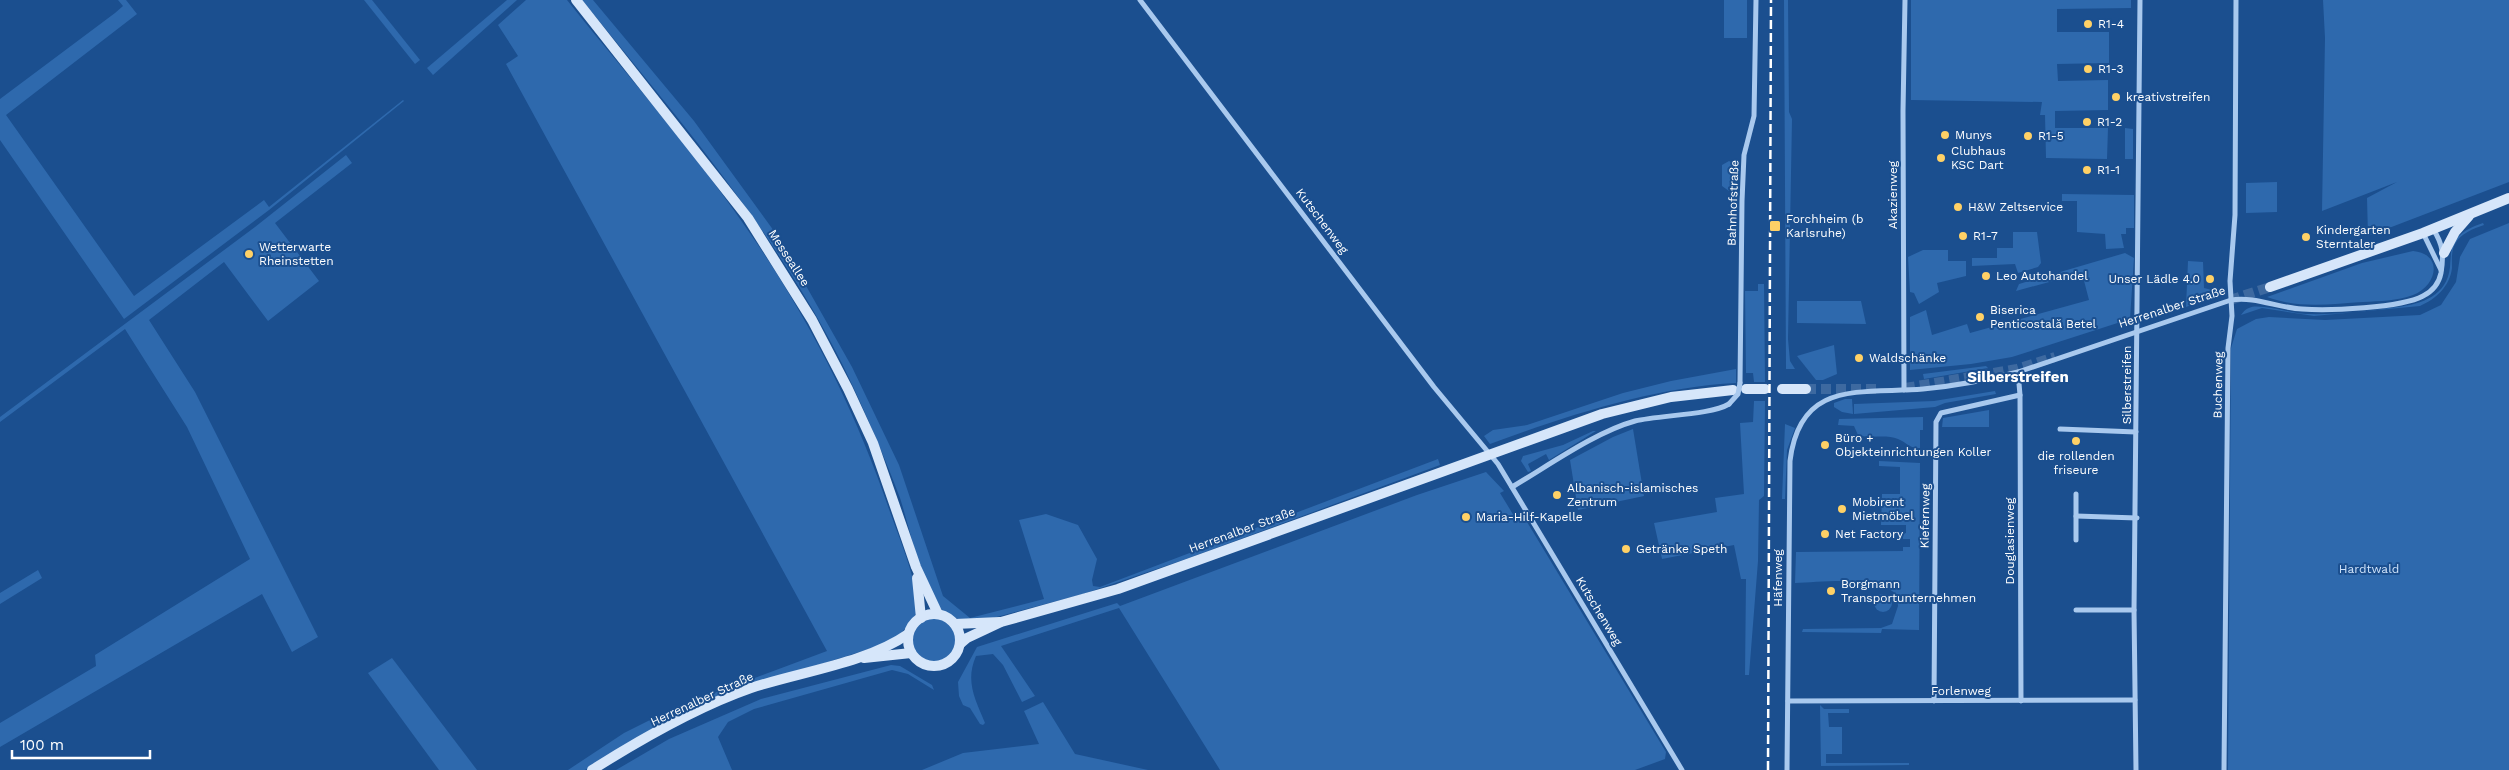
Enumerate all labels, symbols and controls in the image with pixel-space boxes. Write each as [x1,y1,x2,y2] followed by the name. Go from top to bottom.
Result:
[2098,17,2124,31] place label: R1-4
[2082,18,2094,30] marker: R1-4
[2098,62,2124,76] place label: R1-3
[2082,63,2094,75] marker: R1-3
[2126,90,2210,104] place label: kreativstreifen
[2110,91,2122,103] marker: kreativstreifen
[2097,115,2122,129] place label: R1-2
[2081,116,2093,128] marker: R1-2
[1955,128,1992,142] place label: Munys
[1939,129,1951,141] marker: Munys
[2038,129,2064,143] place label: R1-5
[2022,130,2034,142] marker: R1-5
[1951,144,2006,172] place label: Clubhaus KSC Dart
[1935,152,1947,164] marker: Clubhaus KSC Dart
[1725,160,1741,246] street label: Bahnhofstraße
[1886,160,1900,229] street label: Akazienweg
[2097,163,2120,177] place label: R1-1
[2081,164,2093,176] marker: R1-1
[1293,186,1351,257] street label: Kutschenweg
[1968,200,2063,214] place label: H&W Zeltservice
[1952,201,1964,213] marker: H&W Zeltservice
[1786,212,1864,240] place label: Forchheim (b Karlsruhe)
[1768,219,1782,233] marker: Forchheim (b Karlsruhe)
[2316,223,2391,251] place label: Kindergarten Sterntaler
[766,227,813,289] street label: Messeallee
[1973,229,1998,243] place label: R1-7
[1957,230,1969,242] marker: R1-7
[2300,231,2312,243] marker: Kindergarten Sterntaler
[259,240,334,268] place label: Wetterwarte Rheinstetten
[243,248,255,260] marker: Wetterwarte Rheinstetten
[1996,269,2088,283] place label: Leo Autohandel
[1980,270,1992,282] marker: Leo Autohandel
[2108,272,2200,286] place label: Unser Lädle 4.0
[2204,273,2216,285] marker: Unser Lädle 4.0
[2117,283,2227,331] street label: Herrenalber Straße
[1990,303,2097,331] place label: Biserica Penticostală Betel
[1974,311,1986,323] marker: Biserica Penticostală Betel
[2120,346,2134,424] street label: Silberstreifen
[1869,351,1946,365] place label: Waldschänke
[2210,351,2226,419] street label: Buchenweg
[1853,352,1865,364] marker: Waldschänke
[1967,368,2069,386] district label: Silberstreifen
[1835,431,1992,459] place label: Büro + Objekteinrichtungen Koller
[2070,435,2082,447] marker: die rollenden friseure
[1819,439,1831,451] marker: Büro + Objekteinrichtungen Koller
[2037,449,2115,477] place label: die rollenden friseure
[1567,481,1698,509] place label: Albanisch-islamisches Zentrum
[1917,483,1933,549] street label: Kiefernweg
[1551,489,1563,501] marker: Albanisch-islamisches Zentrum
[1852,495,1914,523] place label: Mobirent Mietmöbel
[2003,497,2017,585] street label: Douglasienweg
[1836,503,1848,515] marker: Mobirent Mietmöbel
[1187,504,1297,556] street label: Herrenalber Straße
[1476,510,1583,524] place label: Maria-Hilf-Kapelle
[1460,511,1472,523] marker: Maria-Hilf-Kapelle
[1835,527,1904,541] place label: Net Factory
[1819,528,1831,540] marker: Net Factory
[1636,542,1727,556] place label: Getränke Speth
[1620,543,1632,555] marker: Getränke Speth
[1771,549,1785,607] street label: Häfenweg
[2339,562,2399,576] park label: Hardtwald
[1573,574,1625,649] street label: Kutschenweg
[1841,577,1976,605] place label: Borgmann Transportunternehmen
[1825,585,1837,597] marker: Borgmann Transportunternehmen
[648,669,756,729] street label: Herrenalber Straße
[1931,684,1992,698] street label: Forlenweg
[12,728,150,760] scale bar
[20,736,64,754] text: 100 m

